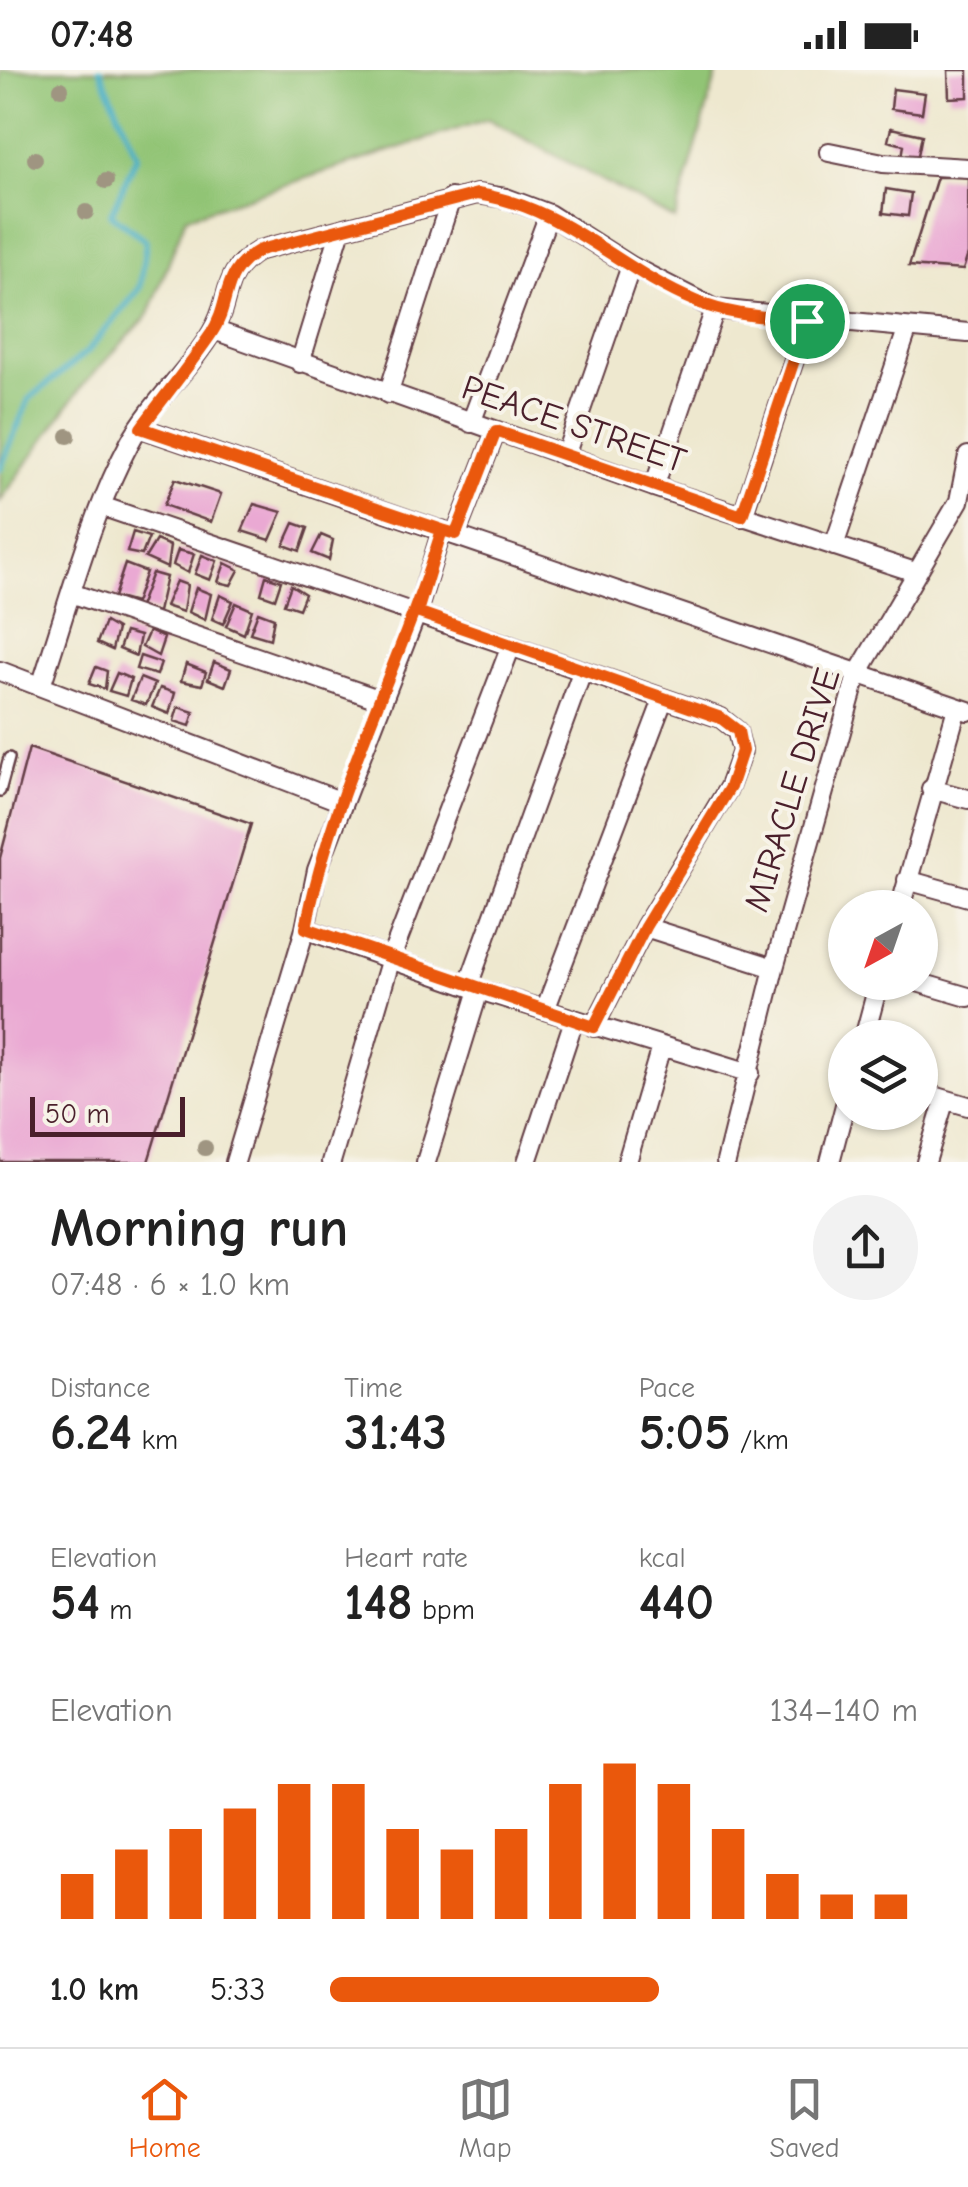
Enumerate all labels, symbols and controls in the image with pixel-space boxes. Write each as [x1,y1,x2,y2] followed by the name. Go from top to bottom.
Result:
[50,13,134,57] text: 07:48
[765,279,850,364] pin
[780,294,835,349] icon: arrive
[457,366,691,482] street label: PEACE STREET
[735,663,849,917] street label: MIRACLE DRIVE
[828,890,938,1000] north arrow
[828,890,938,1130] map controls
[828,1020,938,1130] button: layers
[30,1092,185,1136] scale bar
[45,1098,110,1130] text: 50 m
[813,1195,918,1300] button: share
[50,1196,348,1260] text: Morning run
[50,1266,290,1303] text: 07:48 · 6 × 1.0 km
[50,1372,150,1404] text: Distance
[344,1372,402,1404] text: Time
[639,1372,695,1404] text: Pace
[50,1404,132,1462] text: 6.24
[344,1404,447,1462] text: 31:43
[639,1404,731,1462] text: 5:05
[132,1424,178,1456] text: km
[731,1424,789,1456] text: /km
[50,1542,157,1574] text: Elevation
[344,1542,468,1574] text: Heart rate
[639,1542,686,1574] text: kcal
[50,1574,100,1632] text: 54
[344,1574,413,1632] text: 148
[639,1574,714,1632] text: 440
[100,1594,133,1626] text: m
[413,1594,475,1626] text: bpm
[50,1692,173,1729] text: Elevation
[770,1692,918,1729] text: 134–140 m
[50,1971,139,2008] text: 1.0 km
[210,1971,266,2008] text: 5:33
[128,2072,201,2164] tab: Home
[458,2072,513,2164] tab: Map
[770,2072,840,2164] tab: Saved

